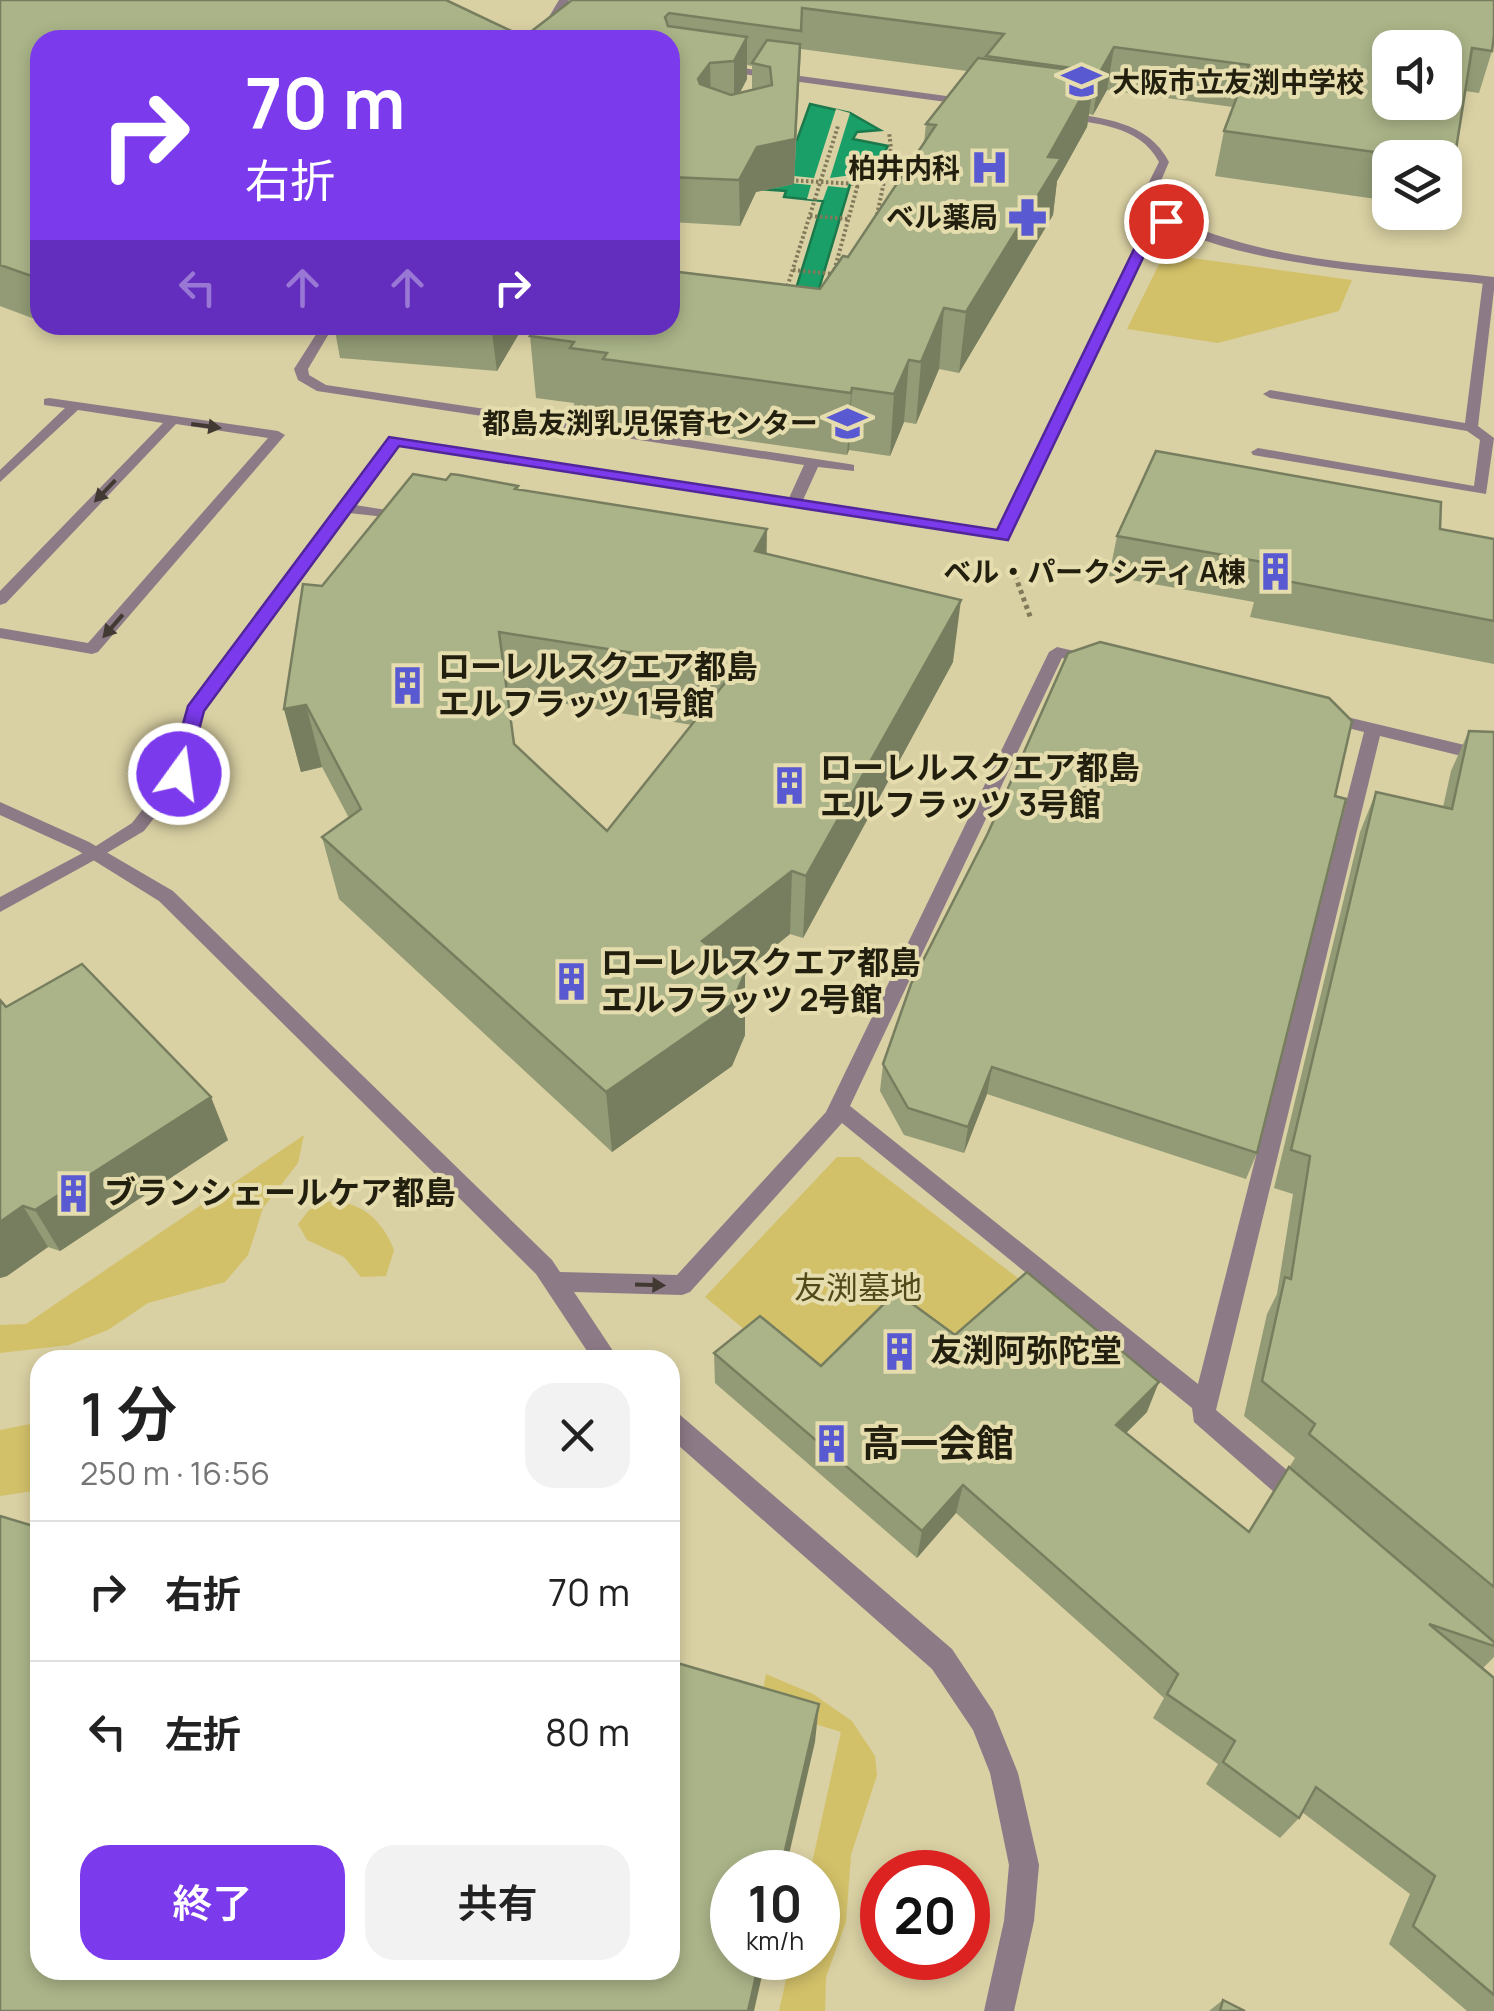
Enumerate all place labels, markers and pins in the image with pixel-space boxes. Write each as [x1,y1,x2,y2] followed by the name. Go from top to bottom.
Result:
[1061,61,1103,103] school or university icon: 大阪市立友渕中学校
[1112,62,1364,100] place label: 大阪市立友渕中学校
[969,147,1011,189] hospital icon: 柏井内科
[848,148,960,186] place label: 柏井内科
[1124,179,1209,264] pin
[1007,196,1049,238] pharmacy icon: ベル薬局
[886,197,998,235] place label: ベル薬局
[827,402,869,444] school or university icon: 都島友渕乳児保育センター
[482,403,818,441] place label: 都島友渕乳児保育センター
[1255,551,1297,593] building icon: ベル・パークシティ A棟
[943,552,1246,590] place label: ベル・パークシティ A棟
[438,644,758,725] place label: ローレルスクエア都島 エルフラッツ 1号館
[387,664,429,706] building icon: ローレルスクエア都島 エルフラッツ 1号館
[820,745,1140,826] place label: ローレルスクエア都島 エルフラッツ 3号館
[769,765,811,807] building icon: ローレルスクエア都島 エルフラッツ 3号館
[601,940,921,1021] place label: ローレルスクエア都島 エルフラッツ 2号館
[550,960,592,1002] building icon: ローレルスクエア都島 エルフラッツ 2号館
[104,1170,456,1214] place label: ブランシェールケア都島
[53,1172,95,1214] building icon: ブランシェールケア都島
[930,1328,1122,1372] place label: 友渕阿弥陀堂
[879,1330,921,1372] building icon: 友渕阿弥陀堂
[862,1416,1014,1468] place label: 高一会館
[811,1423,853,1465] building icon: 高一会館

